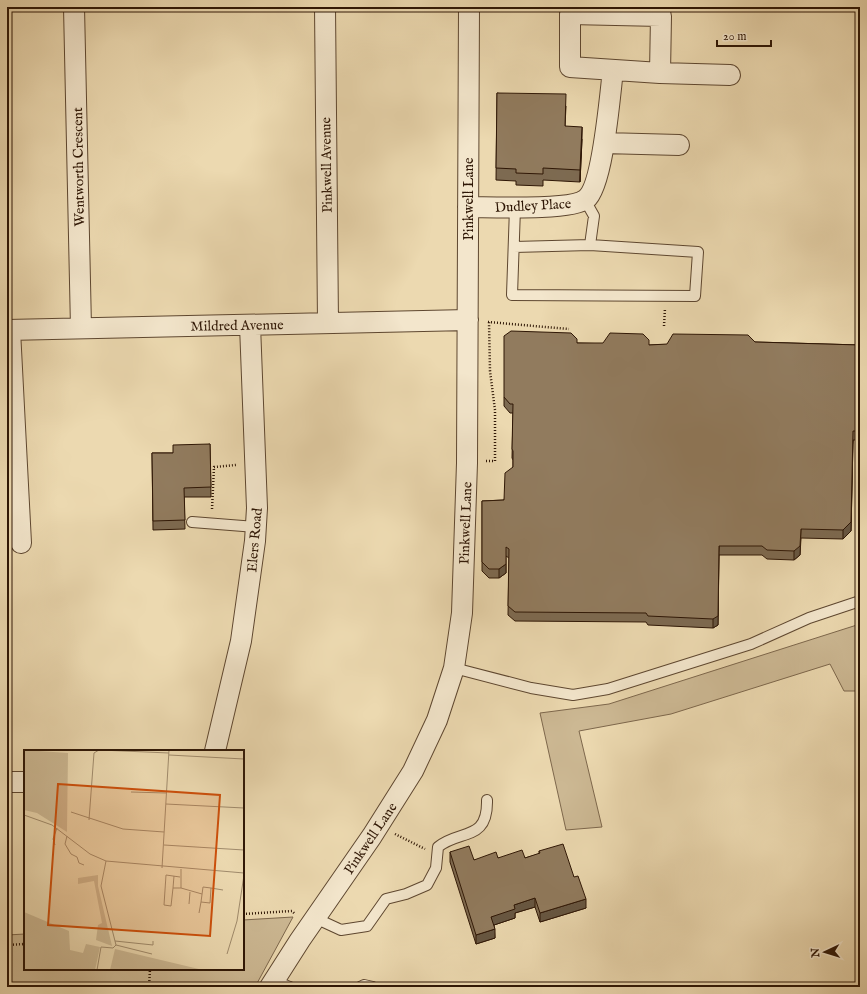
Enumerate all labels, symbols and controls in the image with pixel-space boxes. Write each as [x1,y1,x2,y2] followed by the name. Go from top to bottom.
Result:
[717,22,771,48] scale bar
[723,29,746,44] text: 20 m
[69,107,89,227] street label: Wentworth Crescent
[317,116,337,213] street label: Pinkwell Avenue
[460,157,478,240] street label: Pinkwell Lane
[494,195,572,217] street label: Dudley Place
[190,316,284,336] street label: Mildred Avenue
[456,481,476,565] street label: Pinkwell Lane
[243,507,267,573] street label: Elers Road
[24,750,244,970] inset map
[340,799,402,878] street label: Pinkwell Lane
[805,932,845,972] north arrow
[809,947,823,959] text: N

